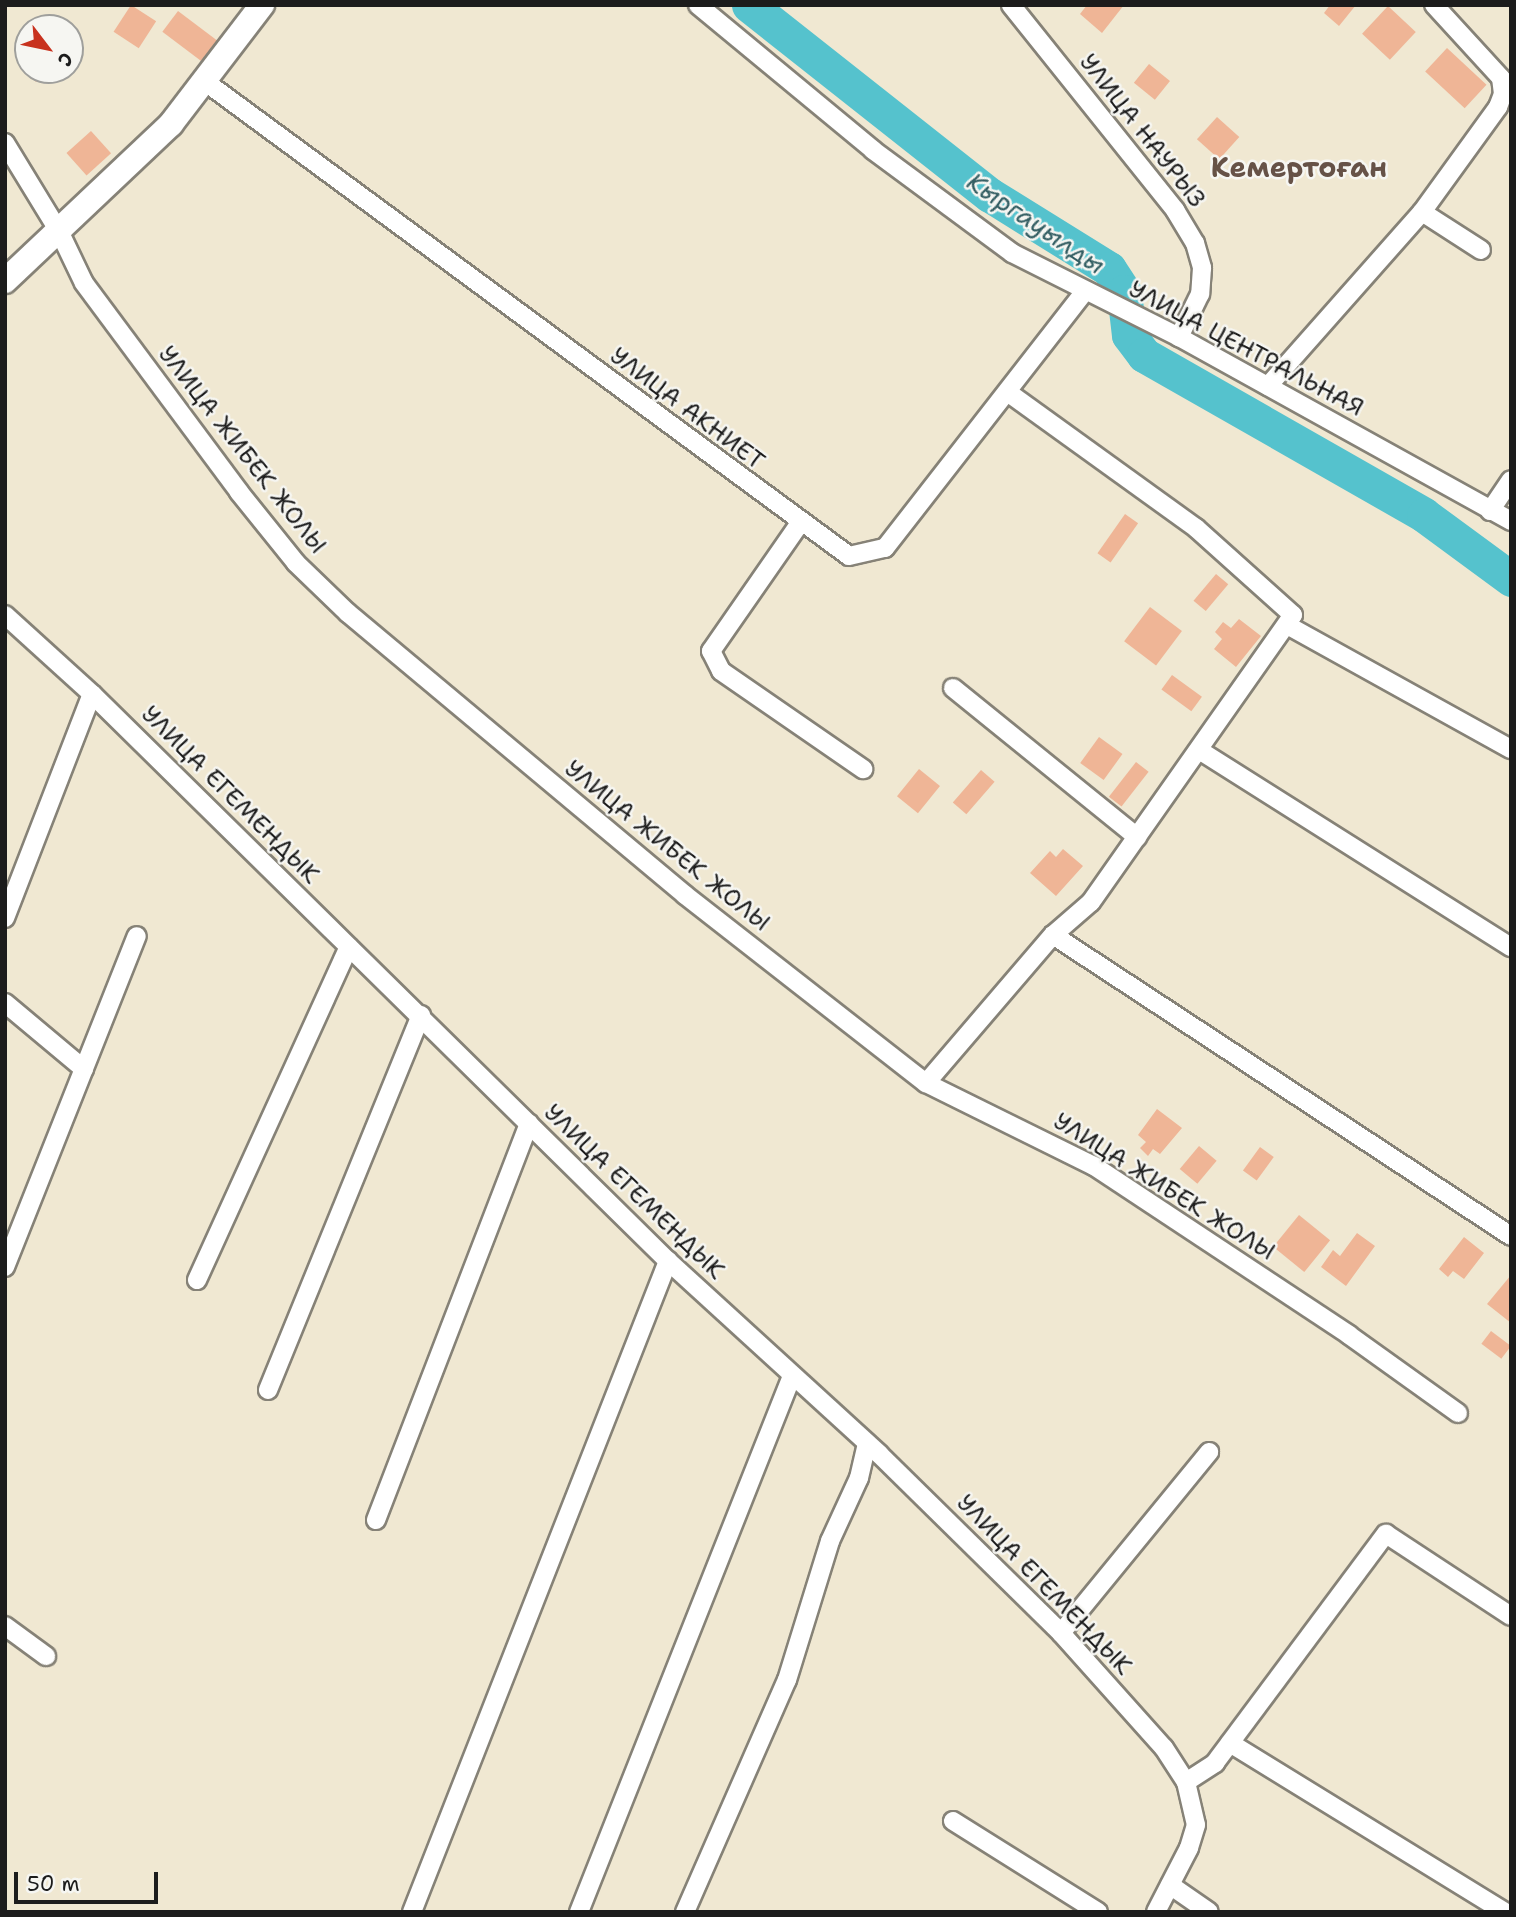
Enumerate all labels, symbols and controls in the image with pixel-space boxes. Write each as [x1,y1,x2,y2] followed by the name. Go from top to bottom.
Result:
[14,14,84,84] north arrow
[52,48,79,71] text: С
[1073,48,1211,214] street label: УЛИЦА НАУРЫЗ
[1211,150,1387,184] district label: Кемертоған
[961,165,1111,281] water label: Кыргауылды
[1124,275,1368,423] street label: УЛИЦА ЦЕНТРАЛЬНАЯ
[152,340,332,560] street label: УЛИЦА ЖИБЕК ЖОЛЫ
[604,342,770,476] street label: УЛИЦА АКНИЕТ
[135,700,325,890] street label: УЛИЦА ЕГЕМЕНДЫК
[559,754,775,938] street label: УЛИЦА ЖИБЕК ЖОЛЫ
[538,1098,730,1286] street label: УЛИЦА ЕГЕМЕНДЫК
[1048,1107,1280,1267] street label: УЛИЦА ЖИБЕК ЖОЛЫ
[950,1489,1138,1681] street label: УЛИЦА ЕГЕМЕНДЫК
[18,1857,161,1901] scale bar
[27,1870,80,1898] text: 50 m

